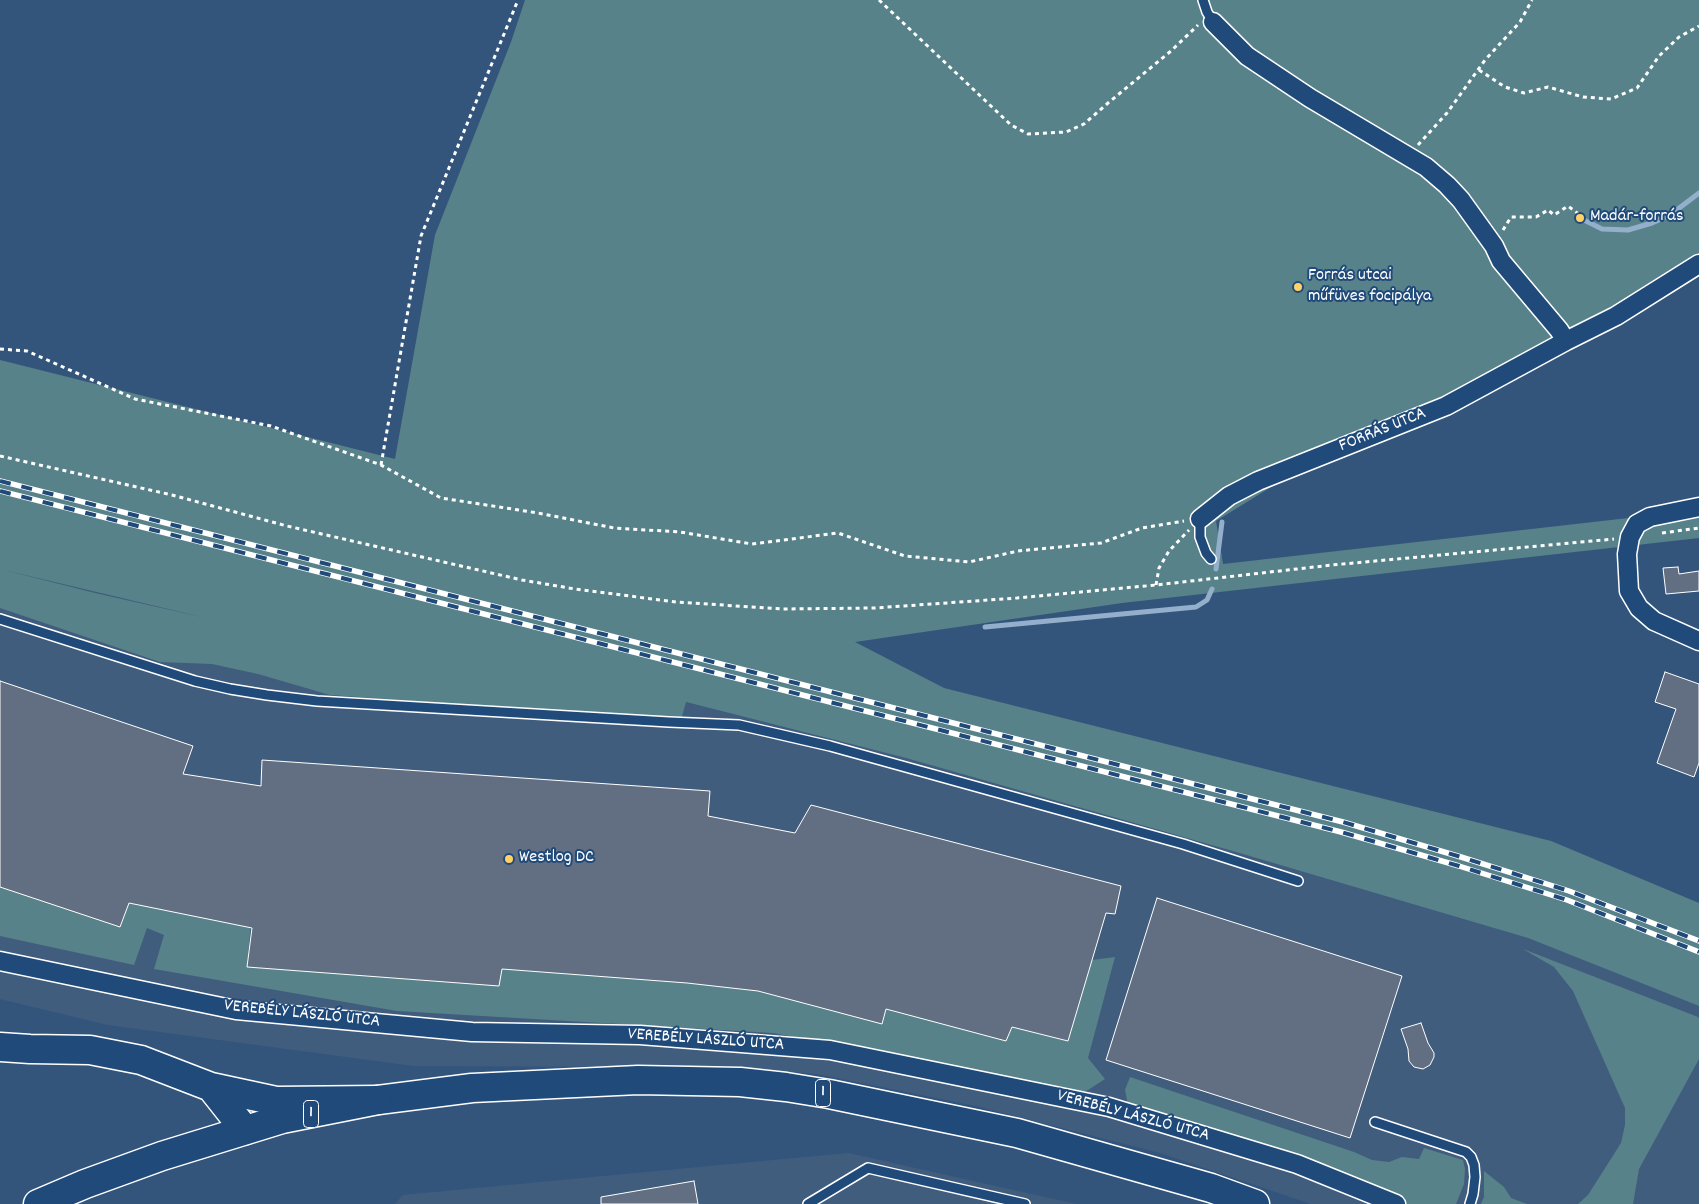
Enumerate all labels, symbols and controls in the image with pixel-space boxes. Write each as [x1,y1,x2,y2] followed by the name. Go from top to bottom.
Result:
[1590,207,1684,229] place label: Madár-forrás
[1574,212,1586,224] marker: Madár-forrás
[1308,266,1432,308] place label: Forrás utcai műfüves focipálya
[1292,281,1304,293] marker: Forrás utcai műfüves focipálya
[1336,404,1430,458] street label: FORRÁS UTCA
[519,848,594,870] place label: Westlog DC
[503,853,515,865] marker: Westlog DC
[223,996,381,1034] street label: VEREBÉLY LÁSZLÓ UTCA
[627,1025,785,1057] street label: VEREBÉLY LÁSZLÓ UTCA
[816,1080,830,1106] road number: 1
[1054,1086,1212,1148] street label: VEREBÉLY LÁSZLÓ UTCA
[304,1100,318,1128] road number: 1

